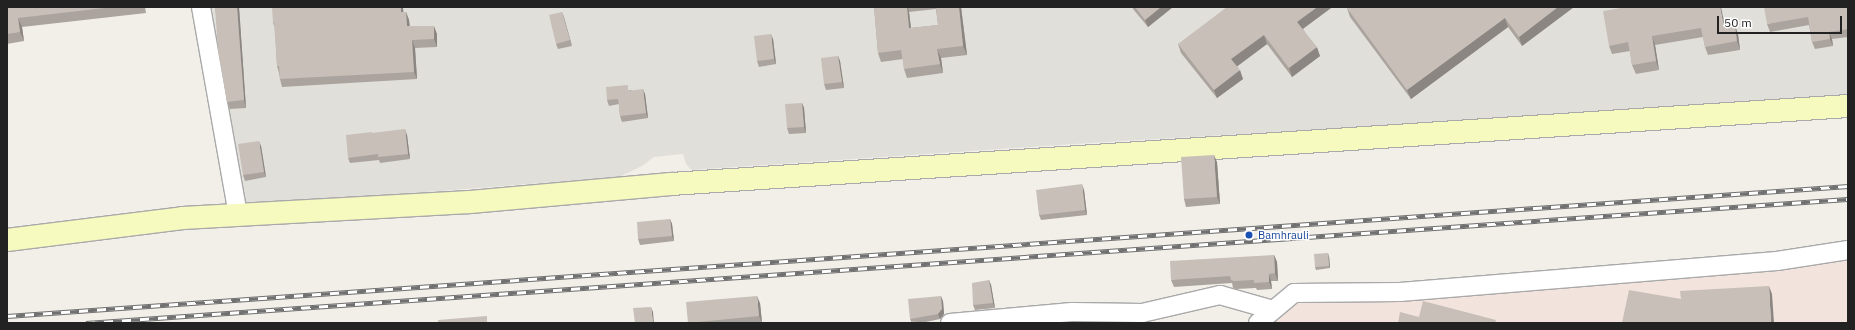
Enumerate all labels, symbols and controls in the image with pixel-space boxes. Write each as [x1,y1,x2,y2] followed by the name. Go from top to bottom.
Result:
[1719,8,1844,34] scale bar
[1724,15,1752,30] text: 50 m
[1258,228,1309,242] place label: Bamhrauli
[1243,229,1255,241] marker: Bamhrauli

